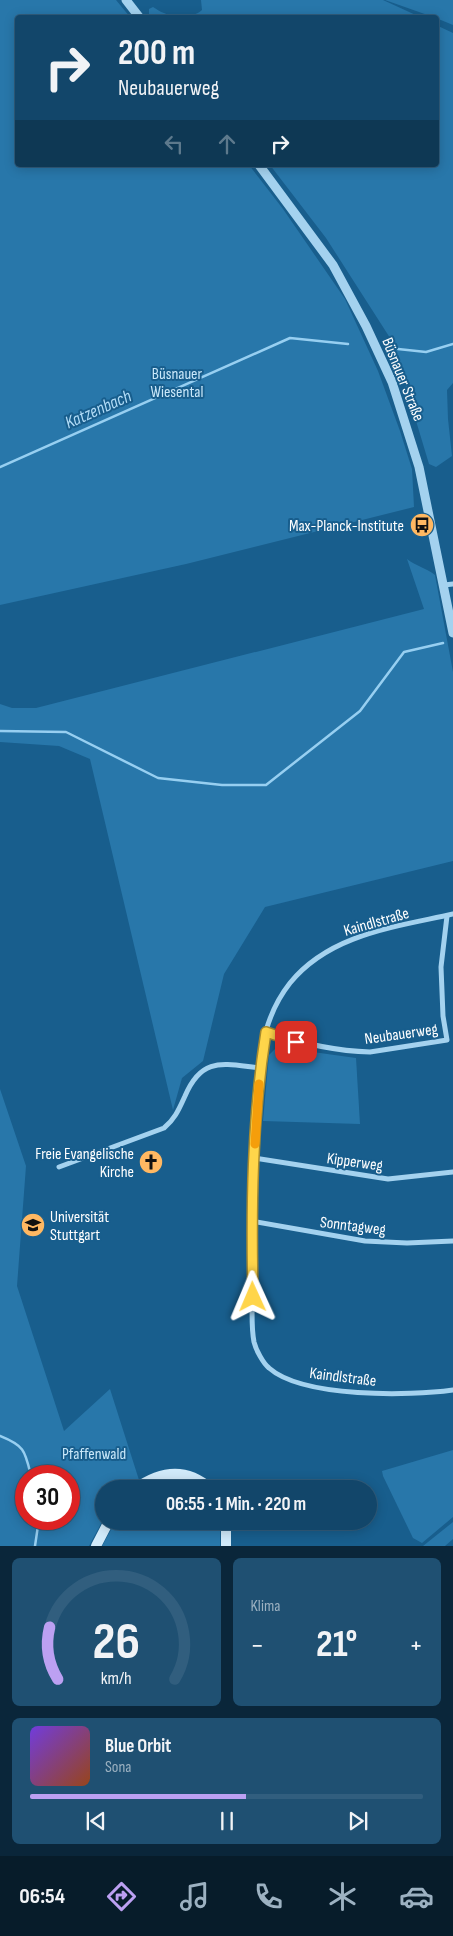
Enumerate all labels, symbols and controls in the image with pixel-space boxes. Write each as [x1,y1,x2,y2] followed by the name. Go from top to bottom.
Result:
[118,32,195,75] text: 200 m
[35,35,100,100] icon: right
[118,75,219,102] text: Neubauerweg
[160,130,188,158] icon: left
[213,130,241,158] icon: ahead
[266,130,294,158] icon: right
[377,335,428,424] street label: Büsnauer Straße
[151,365,203,402] park label: Büsnauer Wiesental
[62,385,135,433] water label: Katzenbach
[409,512,435,538] bus stop icon: Max-Planck-Institute
[289,517,404,536] place label: Max-Planck-Institute
[342,904,411,941] street label: Kaindlstraße
[363,1020,439,1049] street label: Neubauerweg
[275,1021,317,1063] pin
[282,1028,310,1056] icon: arrive
[35,1145,134,1182] place label: Freie Evangelische Kirche
[138,1149,164,1175] church icon: Freie Evangelische Kirche
[325,1149,384,1176] street label: Kipperweg
[50,1208,109,1245] place label: Universität Stuttgart
[20,1212,46,1238] school or university icon: Universität Stuttgart
[319,1213,387,1240] street label: Sonntagweg
[226,1270,278,1322] position arrow
[308,1364,377,1391] street label: Kaindlstraße
[62,1445,126,1464] park label: Pfaffenwald
[15,1465,80,1530] speed limit sign: 30
[166,1493,306,1516] text: 06:55 · 1 Min. · 220 m
[251,1597,281,1616] text: Klima
[93,1611,140,1674] text: 26
[316,1622,357,1667] text: 21°
[251,1629,264,1662] text: −
[409,1629,423,1662] text: +
[101,1668,132,1689] text: km/h
[105,1735,171,1758] text: Blue Orbit
[105,1758,132,1777] text: Sona
[82,1807,110,1835] icon: previous
[213,1807,241,1835] icon: pause
[344,1807,372,1835] icon: next
[104,1879,139,1914] icon: directions
[177,1879,212,1914] icon: music
[251,1879,286,1914] icon: phone
[325,1879,360,1914] icon: climate
[399,1879,434,1914] icon: car
[19,1883,65,1910] text: 06:54

